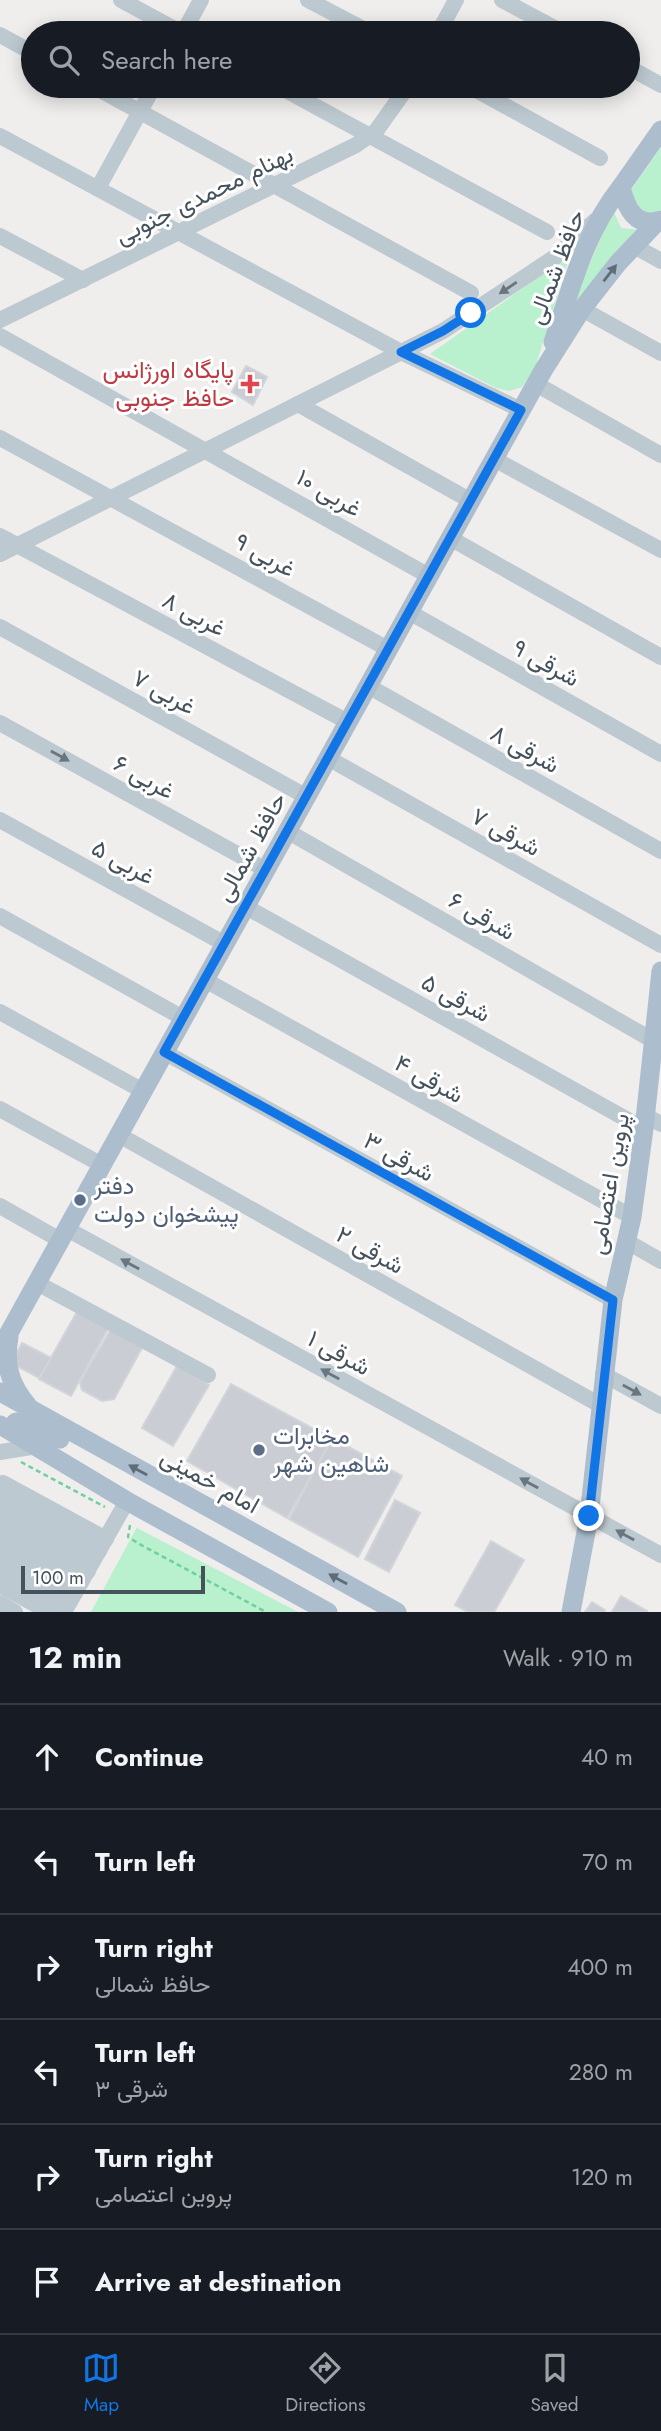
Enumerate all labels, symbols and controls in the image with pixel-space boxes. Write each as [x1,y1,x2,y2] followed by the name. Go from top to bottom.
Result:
[21,21,640,98] search box
[45,41,83,79] icon: search
[101,41,233,79] text: Search here
[109,136,299,253] street label: بهنام محمدی جنوبی
[518,204,593,329] street label: حافظ شمالی
[603,264,618,282] one-way arrow
[499,282,518,295] one-way arrow
[455,297,486,328] route start
[102,352,234,415] place label: پایگاه اورژانس حافظ جنوبی
[240,374,260,394] marker: پایگاه اورژانس حافظ جنوبی
[290,460,368,525] street label: ۱۰ غربی
[228,524,302,586] street label: ۹ غربی
[156,582,232,645] street label: ۸ غربی
[506,630,586,695] street label: شرقی ۹
[126,660,202,723] street label: ۷ غربی
[484,715,566,782] street label: ۸ شرقی
[107,746,181,808] street label: ۶ غربی
[50,750,69,762] one-way arrow
[206,786,295,908] street label: حافظ شمالی
[465,798,547,865] street label: ۷ شرقی
[85,830,161,893] street label: ۵ غربی
[442,882,522,949] street label: ۶ شرقی
[415,964,497,1031] street label: ۵ شرقی
[388,1045,470,1112] street label: ۴ شرقی
[579,1110,638,1257] street label: پروین اعتصامی
[357,1123,441,1190] street label: ۳ شرقی
[93,1168,239,1231] place label: دفتر پیشخوان دولت
[72,1192,88,1208] marker: دفتر پیشخوان دولت
[330,1217,411,1283] street label: ۲ شرقی
[121,1258,140,1270] one-way arrow
[301,1321,377,1384] street label: ۱ شرقی
[320,1368,340,1380] one-way arrow
[622,1384,642,1395] one-way arrow
[272,1418,389,1481] place label: مخابرات شاهین شهر
[154,1439,266,1522] street label: امام خمینی
[251,1442,267,1458] marker: مخابرات شاهین شهر
[128,1464,148,1475] one-way arrow
[519,1477,539,1489] one-way arrow
[573,1500,604,1531] route end
[615,1529,635,1541] one-way arrow
[21,1563,205,1595] scale bar
[32,1564,84,1591] text: 100 m
[328,1573,347,1585] one-way arrow
[28,1636,122,1679] text: 12 min
[503,1641,633,1675] text: Walk · 910 m
[28,1738,66,1776] icon: ahead
[95,1738,204,1776] text: Continue
[581,1740,633,1774] text: 40 m
[28,1843,66,1881] icon: left
[95,1843,195,1881] text: Turn left
[582,1845,633,1879] text: 70 m
[95,1929,213,1967] text: Turn right
[28,1948,66,1986] icon: right
[567,1950,633,1984] text: 400 m
[95,1967,210,2001] text: حافظ شمالی
[95,2034,195,2072] text: Turn left
[28,2053,66,2091] icon: left
[569,2055,633,2089] text: 280 m
[95,2072,168,2106] text: ۳ شرقی
[95,2139,213,2177] text: Turn right
[28,2158,66,2196] icon: right
[571,2160,633,2194] text: 120 m
[95,2177,232,2211] text: پروین اعتصامی
[28,2263,66,2301] icon: arrive
[95,2263,342,2301] text: Arrive at destination
[82,2349,120,2418] tab: Map
[285,2349,366,2418] tab: Directions
[530,2349,579,2418] tab: Saved

